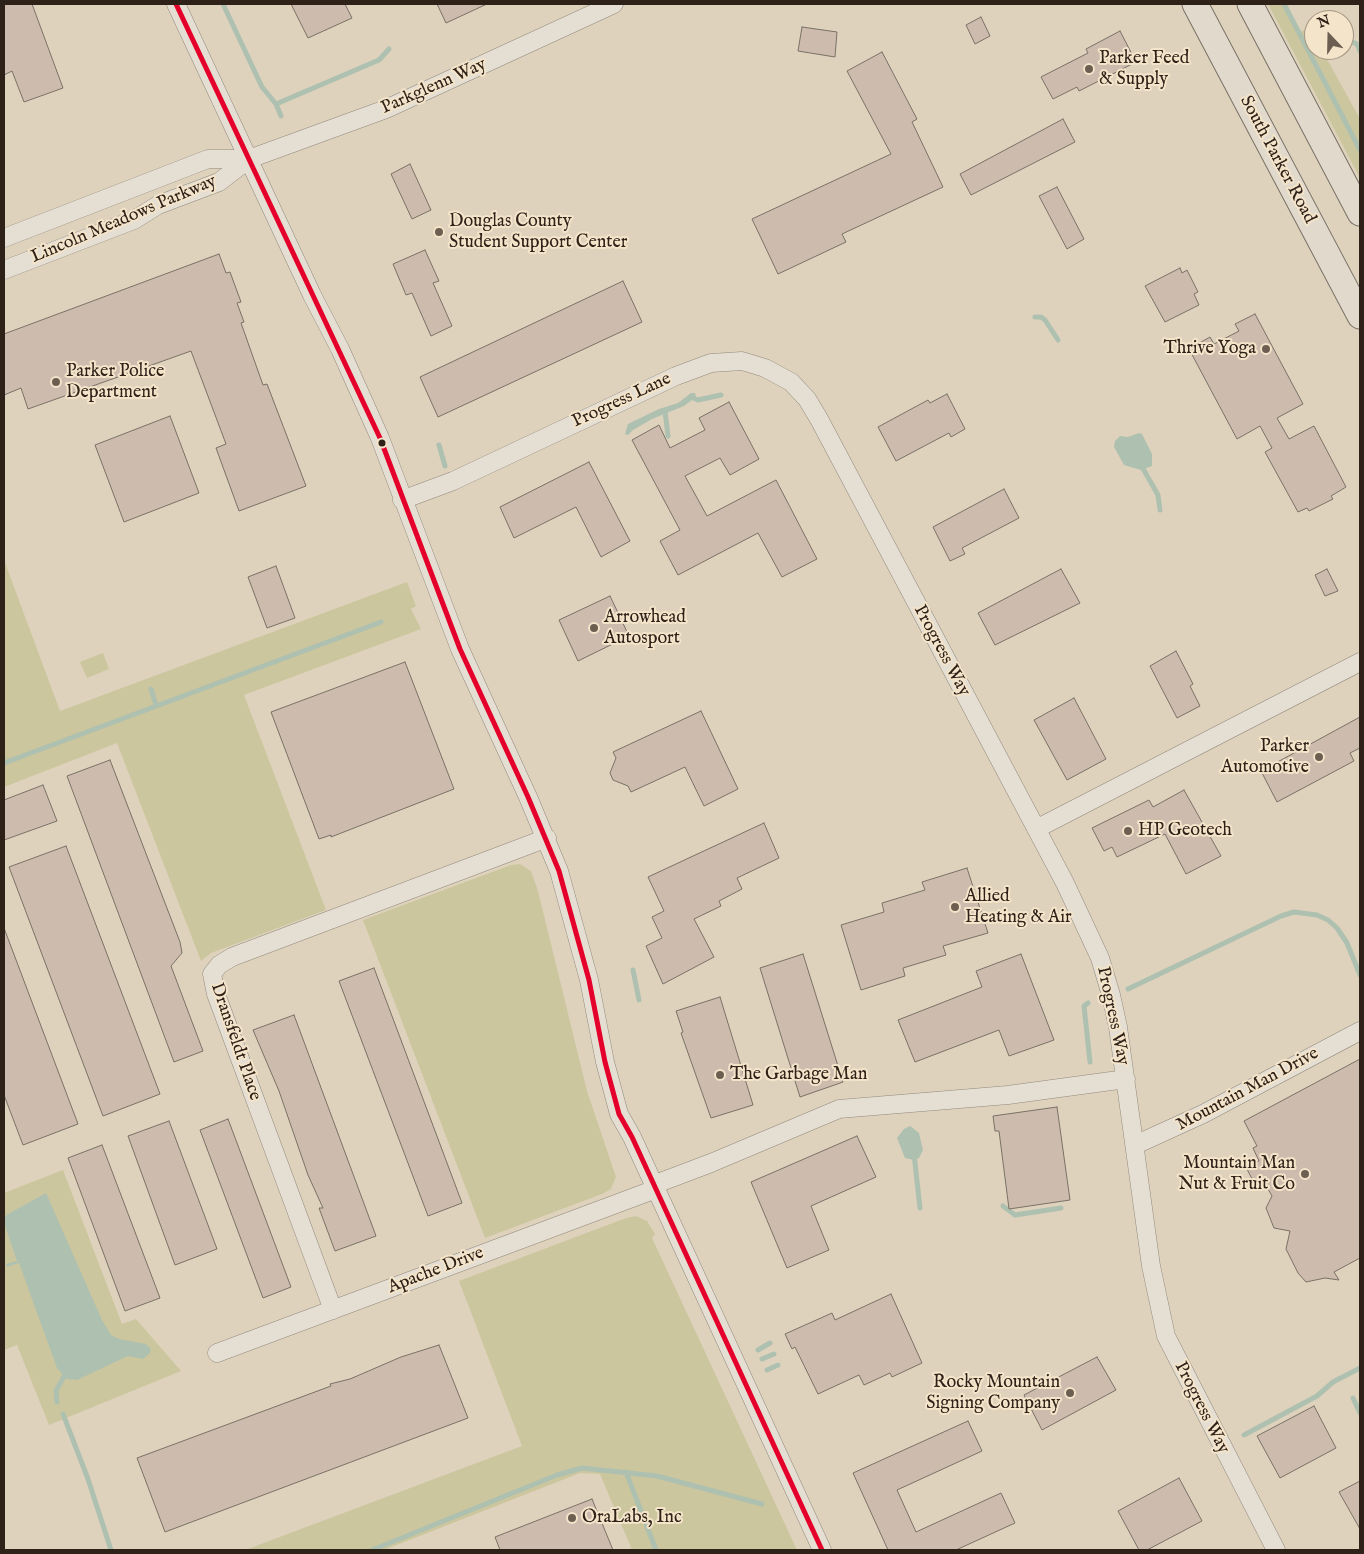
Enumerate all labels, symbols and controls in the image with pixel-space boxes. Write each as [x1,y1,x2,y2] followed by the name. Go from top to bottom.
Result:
[1304,10,1354,60] north arrow
[1315,11,1333,33] text: N
[1099,48,1189,90] place label: Parker Feed & Supply
[378,54,490,120] street label: Parkglenn Way
[1083,63,1095,75] marker: Parker Feed & Supply
[1234,92,1320,228] street label: South Parker Road
[28,171,220,269] street label: Lincoln Meadows Parkway
[449,211,627,253] place label: Douglas County Student Support Center
[433,226,445,238] marker: Douglas County Student Support Center
[1163,338,1256,360] place label: Thrive Yoga
[1260,343,1272,355] marker: Thrive Yoga
[66,361,164,404] place label: Parker Police Department
[569,369,675,433] street label: Progress Lane
[50,376,62,388] marker: Parker Police Department
[377,438,387,448] unlabelled marker
[908,602,974,700] street label: Progress Way
[604,607,686,650] place label: Arrowhead Autosport
[588,622,600,634] marker: Arrowhead Autosport
[1221,736,1309,779] place label: Parker Automotive
[1313,751,1325,763] marker: Parker Automotive
[1138,820,1232,842] place label: HP Geotech
[1122,825,1134,837] marker: HP Geotech
[965,886,1072,929] place label: Allied Heating & Air
[949,901,961,913] marker: Allied Heating & Air
[1091,965,1133,1067] street label: Progress Way
[205,980,265,1104] street label: Dransfeldt Place
[1173,1043,1323,1137] street label: Mountain Man Drive
[730,1064,867,1086] place label: The Garbage Man
[714,1069,726,1081] marker: The Garbage Man
[1178,1153,1295,1196] place label: Mountain Man Nut & Fruit Co
[1299,1168,1311,1180] marker: Mountain Man Nut & Fruit Co
[385,1243,487,1299] street label: Apache Drive
[1169,1358,1233,1458] street label: Progress Way
[926,1372,1060,1415] place label: Rocky Mountain Signing Company
[1064,1387,1076,1399] marker: Rocky Mountain Signing Company
[582,1507,682,1529] place label: OraLabs, Inc
[566,1512,578,1524] marker: OraLabs, Inc

